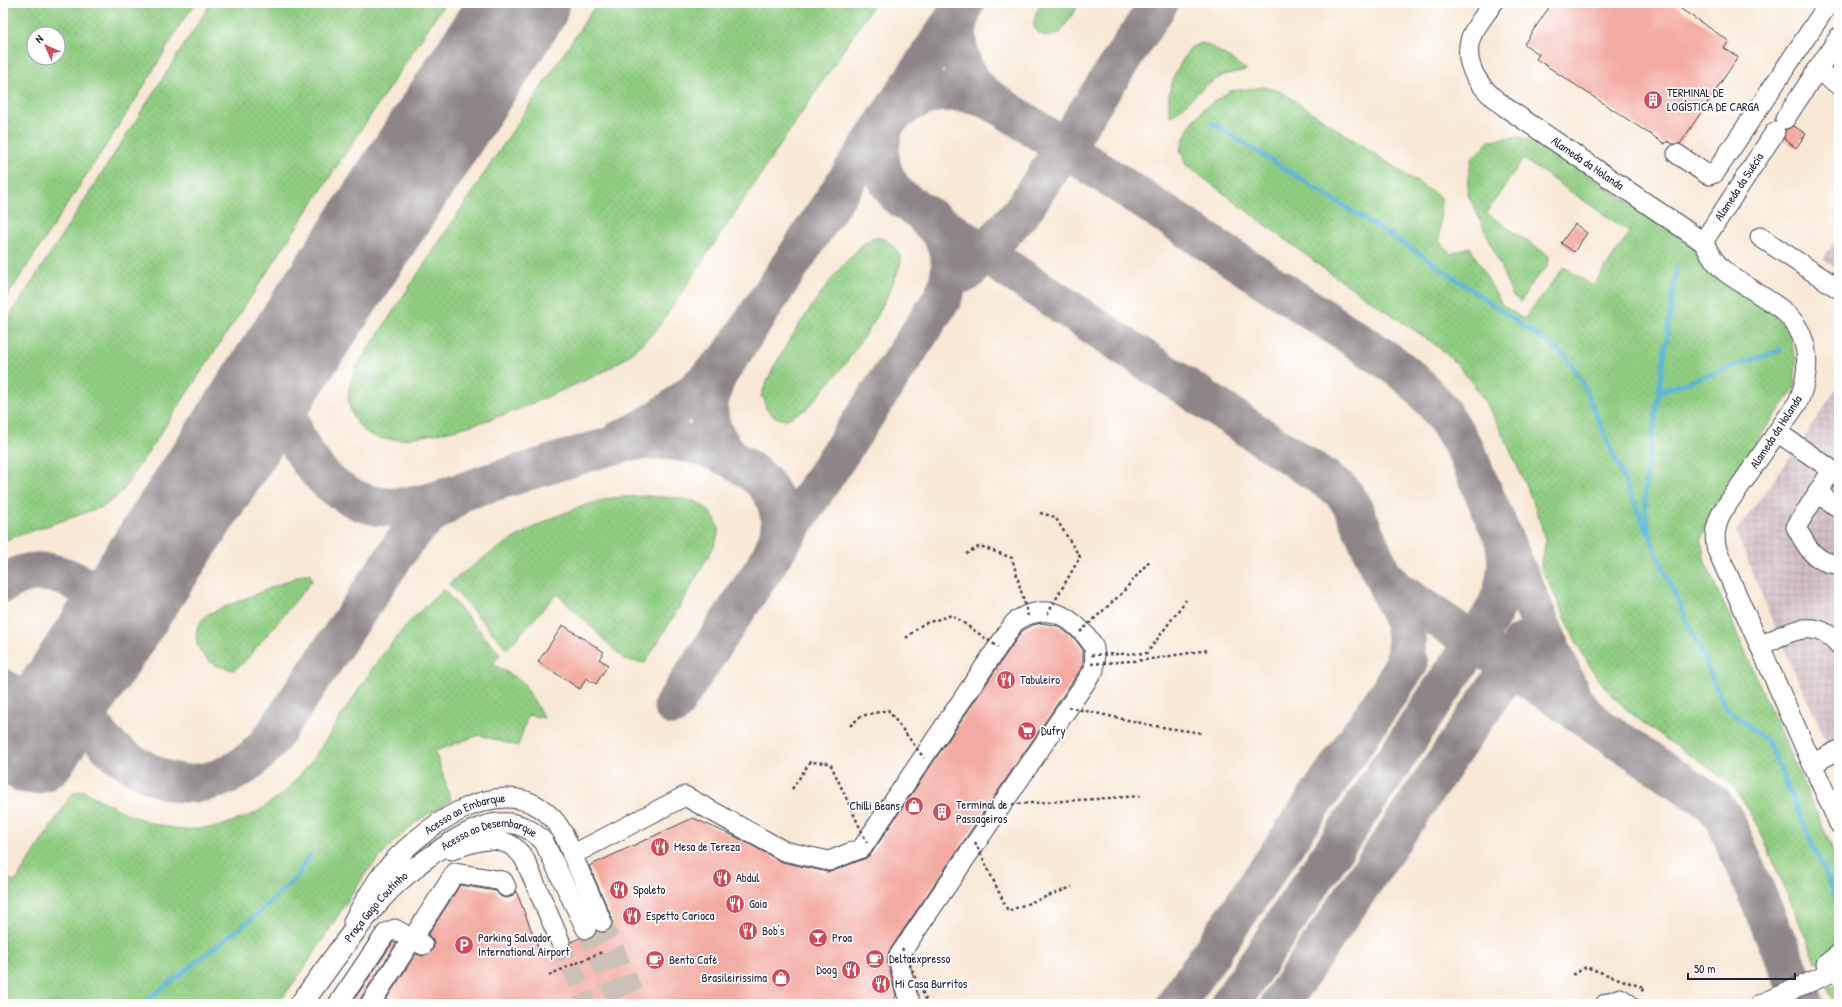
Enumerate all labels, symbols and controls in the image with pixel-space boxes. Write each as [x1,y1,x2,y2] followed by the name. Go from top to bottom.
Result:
[26,26,66,66] north arrow
[32,32,46,46] text: N
[1667,84,1759,115] place label: TERMINAL DE LOGÍSTICA DE CARGA
[1642,89,1664,111] building icon: TERMINAL DE LOGÍSTICA DE CARGA
[1548,132,1628,194] street label: Alameda da Holanda
[1710,149,1767,224] street label: Alameda da Suécia
[1746,392,1806,472] street label: Alameda da Holanda
[995,669,1017,691] restaurant icon: Tabuleiro
[1020,671,1060,688] place label: Tabuleiro
[1016,720,1038,742] supermarket icon: Dufry
[1041,722,1066,739] place label: Dufry
[421,789,506,838] street label: Acesso ao Embarque
[903,795,925,817] shop icon: Chilli Beans
[956,796,1008,827] place label: Terminal de Passageiros
[849,797,900,814] place label: Chilli Beans
[931,801,953,823] building icon: Terminal de Passageiros
[437,814,541,854] street label: Acesso ao Desembarque
[649,836,671,858] restaurant icon: Mesa de Tereza
[674,838,740,855] place label: Mesa de Tereza
[340,867,411,945] street label: Praça Gago Coutinho
[711,867,733,889] restaurant icon: Abdul
[736,869,760,886] place label: Abdul
[608,879,630,901] restaurant icon: Spoleto
[633,881,666,898] place label: Spoleto
[724,893,746,915] restaurant icon: Goia
[749,895,767,912] place label: Goia
[621,905,643,927] restaurant icon: Espetto Carioca
[646,907,715,924] place label: Espetto Carioca
[737,920,759,942] restaurant icon: Bob's
[762,922,785,939] place label: Bob's
[807,927,829,949] bar icon: Proa
[478,929,570,960] place label: Parking Salvador International Airport
[832,929,852,946] place label: Proa
[453,934,475,956] parking icon: Parking Salvador International Airport
[864,948,886,970] cafe icon: Deltaexpresso
[644,949,666,971] cafe icon: Bento Café
[889,950,950,967] place label: Deltaexpresso
[669,951,718,968] place label: Bento Café
[1688,955,1795,981] scale bar
[840,959,862,981] restaurant icon: Doog
[1694,960,1715,977] text: 50 m
[816,961,837,978] place label: Doog
[770,967,792,989] shop icon: Brasileirissima
[702,969,767,986] place label: Brasileirissima
[870,973,892,995] restaurant icon: Mi Casa Burritos
[895,975,968,992] place label: Mi Casa Burritos

